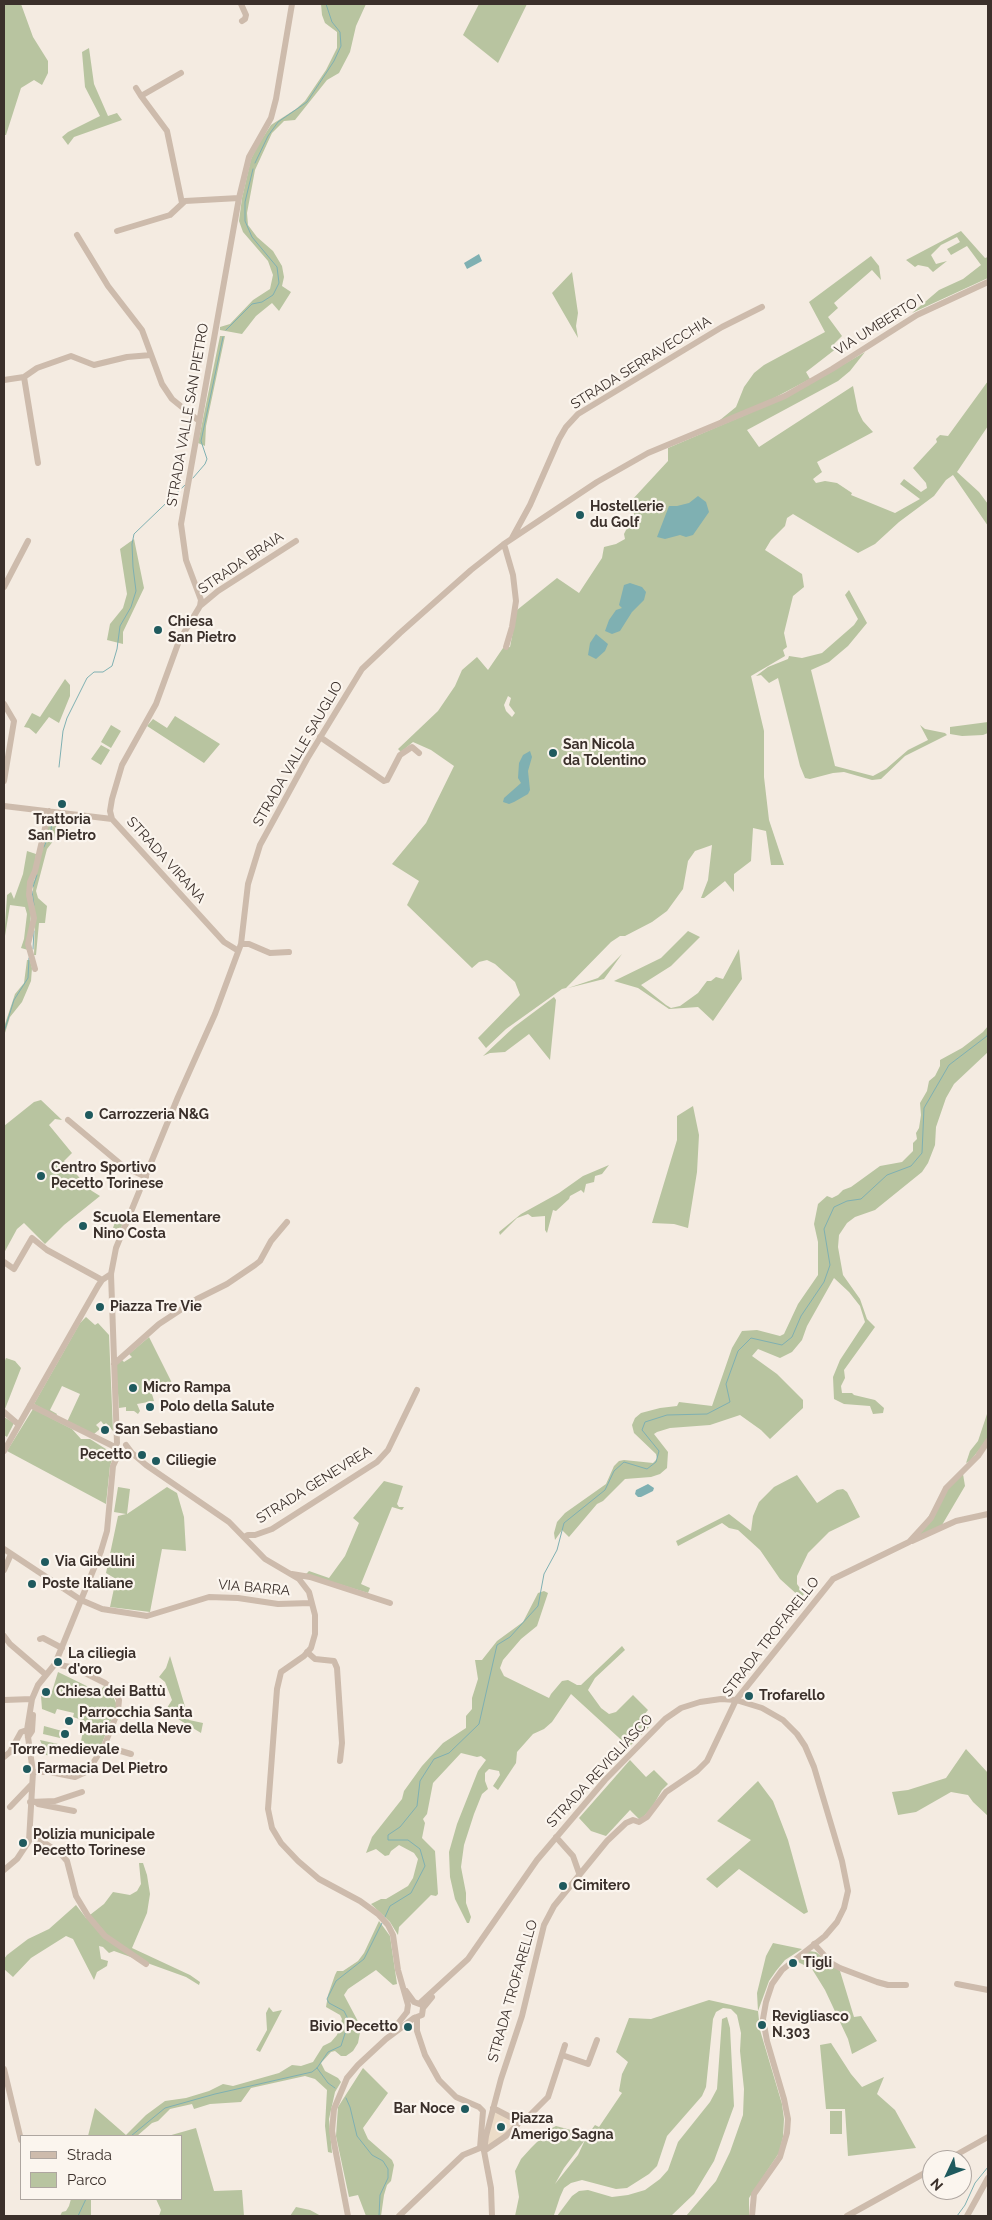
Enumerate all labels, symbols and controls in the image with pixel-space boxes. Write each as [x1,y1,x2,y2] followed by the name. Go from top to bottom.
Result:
[832,291,926,359] street label: VIA UMBERTO I
[568,313,714,413] street label: STRADA SERRAVECCHIA
[164,322,212,508] street label: STRADA VALLE SAN PIETRO
[590,499,664,532] place label: Hostellerie du Golf
[574,509,586,521] marker: Hostellerie du Golf
[195,528,287,598] street label: STRADA BRAIA
[168,614,236,646] place label: Chiesa San Pietro
[152,624,164,636] marker: Chiesa San Pietro
[249,678,347,830] street label: STRADA VALLE SAUGLIO
[563,737,646,770] place label: San Nicola da Tolentino
[547,747,559,759] marker: San Nicola da Tolentino
[56,798,68,810] marker: Trattoria San Pietro
[28,812,96,844] place label: Trattoria San Pietro
[123,813,209,907] street label: STRADA VIRANA
[99,1107,209,1123] place label: Carrozzeria N&G
[83,1109,95,1121] marker: Carrozzeria N&G
[51,1160,163,1192] place label: Centro Sportivo Pecetto Torinese
[35,1170,47,1182] marker: Centro Sportivo Pecetto Torinese
[93,1210,221,1242] place label: Scuola Elementare Nino Costa
[77,1220,89,1232] marker: Scuola Elementare Nino Costa
[110,1299,202,1315] place label: Piazza Tre Vie
[94,1301,106,1313] marker: Piazza Tre Vie
[143,1380,231,1396] place label: Micro Rampa
[127,1382,139,1394] marker: Micro Rampa
[160,1399,274,1415] place label: Polo della Salute
[144,1401,156,1413] marker: Polo della Salute
[115,1422,218,1438] place label: San Sebastiano
[99,1424,111,1436] marker: San Sebastiano
[253,1443,375,1527] street label: STRADA GENEVREA
[80,1447,132,1463] place label: Pecetto
[136,1449,148,1461] marker: Pecetto
[166,1453,216,1469] place label: Ciliegie
[150,1455,162,1467] marker: Ciliegie
[55,1554,135,1570] place label: Via Gibellini
[39,1556,51,1568] marker: Via Gibellini
[719,1574,823,1700] street label: STRADA TROFARELLO
[42,1576,133,1592] place label: Poste Italiane
[217,1576,291,1600] street label: VIA BARRA
[26,1578,38,1590] marker: Poste Italiane
[68,1646,136,1678] place label: La ciliegia d'oro
[52,1656,64,1668] marker: La ciliegia d'oro
[56,1684,166,1700] place label: Chiesa dei Battù
[40,1686,52,1698] marker: Chiesa dei Battù
[759,1688,825,1704] place label: Trofarello
[743,1690,755,1702] marker: Trofarello
[79,1705,192,1738] place label: Parrocchia Santa Maria della Neve
[543,1711,657,1831] street label: STRADA REVIGLIASCO
[63,1715,75,1727] marker: Parrocchia Santa Maria della Neve
[59,1728,71,1740] marker: Torre medievale
[11,1742,119,1758] place label: Torre medievale
[37,1761,168,1777] place label: Farmacia Del Pietro
[21,1763,33,1775] marker: Farmacia Del Pietro
[33,1827,155,1860] place label: Polizia municipale Pecetto Torinese
[17,1837,29,1849] marker: Polizia municipale Pecetto Torinese
[573,1878,630,1894] place label: Cimitero
[557,1880,569,1892] marker: Cimitero
[485,1918,541,2064] street label: STRADA TROFARELLO
[803,1955,832,1971] place label: Tigli
[787,1957,799,1969] marker: Tigli
[772,2009,849,2041] place label: Revigliasco N.303
[310,2019,398,2035] place label: Bivio Pecetto
[756,2019,768,2031] marker: Revigliasco N.303
[402,2021,414,2033] marker: Bivio Pecetto
[393,2101,455,2117] place label: Bar Noce
[459,2103,471,2115] marker: Bar Noce
[511,2111,613,2144] place label: Piazza Amerigo Sagna
[495,2121,507,2133] marker: Piazza Amerigo Sagna
[20,2135,182,2200] legend
[67,2146,112,2164] text: Strada
[922,2150,972,2200] north arrow
[67,2171,107,2189] text: Parco
[927,2175,946,2194] text: N

